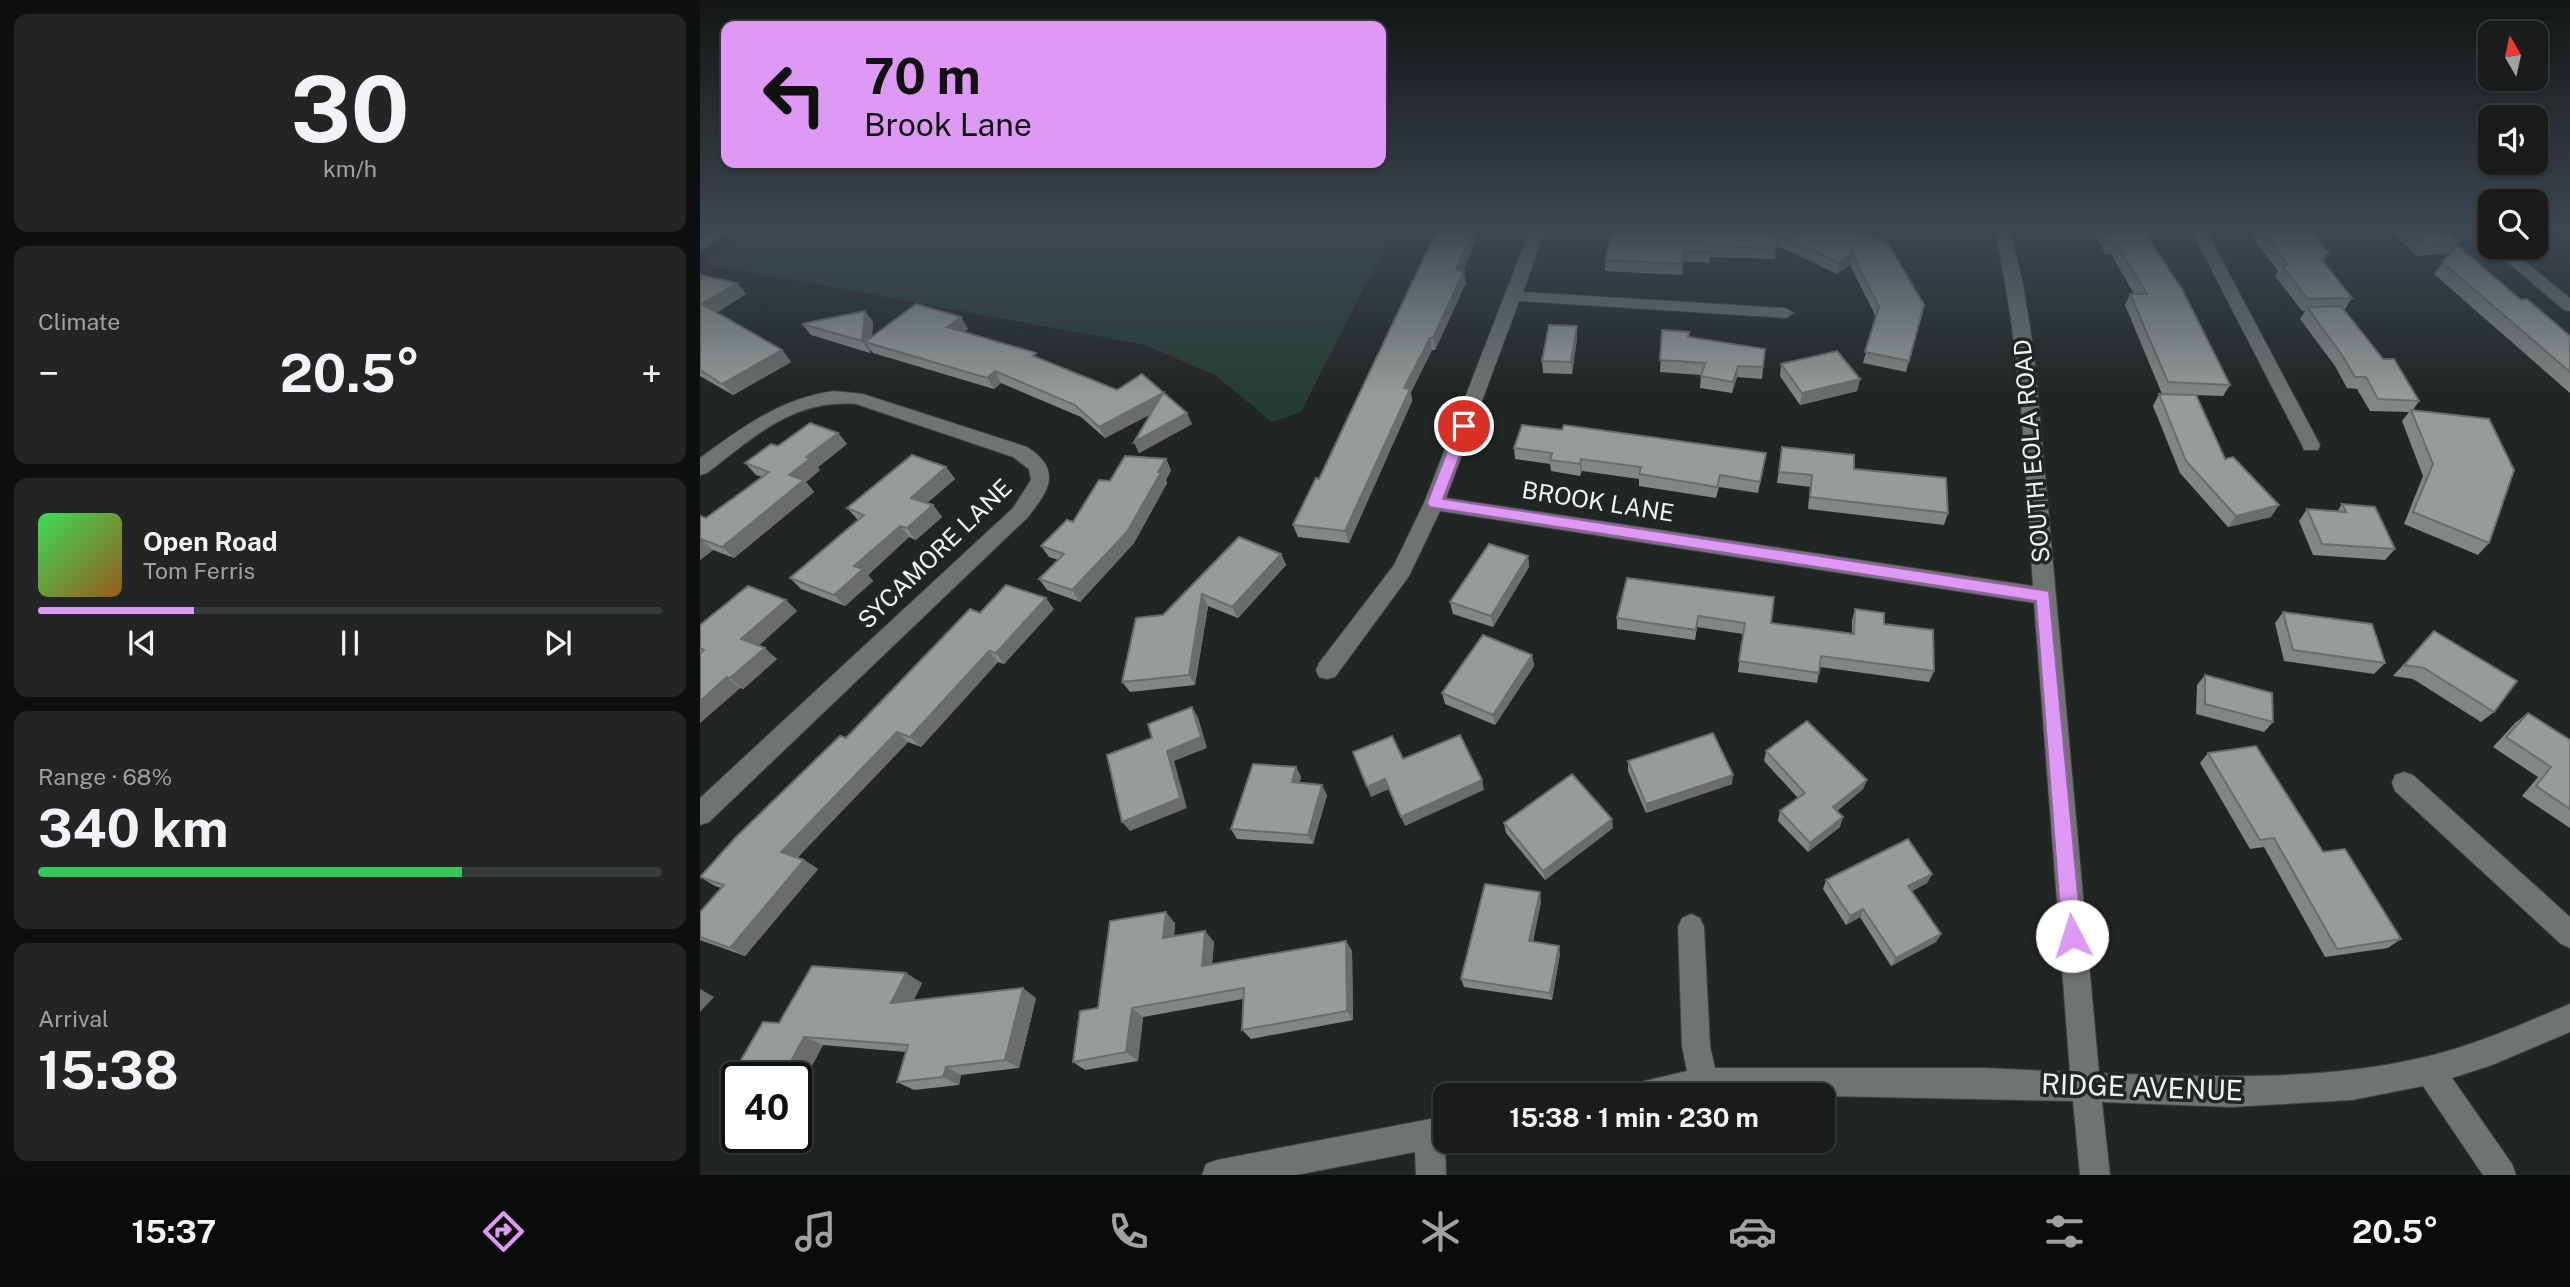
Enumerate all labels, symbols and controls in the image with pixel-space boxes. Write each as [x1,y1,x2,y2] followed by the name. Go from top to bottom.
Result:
[2478,21,2548,91] north arrow
[2478,21,2548,259] map controls
[864,47,981,105] text: 70 m
[749,49,840,140] icon: left
[291,56,409,162] text: 30
[2478,105,2548,175] button: sound
[864,106,1032,143] text: Brook Lane
[323,155,377,182] text: km/h
[2478,189,2548,259] button: search
[38,308,120,335] text: Climate
[2007,338,2055,564] street label: SOUTH EOLA ROAD
[280,343,420,404] text: 20.5°
[38,351,59,396] text: −
[641,351,662,396] text: +
[1434,396,1494,456] pin
[1445,407,1483,445] icon: arrive
[852,473,1017,634] street label: SYCAMORE LANE
[1520,475,1676,527] street label: BROOK LANE
[143,526,278,557] text: Open Road
[143,557,255,584] text: Tom Ferris
[123,624,161,662] icon: previous
[331,624,369,662] icon: pause
[539,624,577,662] icon: next
[38,763,172,790] text: Range · 68%
[38,798,228,859] text: 340 km
[2035,899,2109,973] position arrow
[38,1005,109,1032] text: Arrival
[38,1040,179,1101] text: 15:38
[721,1062,812,1153] speed limit sign: 40
[2040,1066,2244,1107] street label: RIDGE AVENUE
[1509,1102,1759,1133] text: 15:38 · 1 min · 230 m
[479,1207,528,1256] icon: directions
[791,1207,840,1256] icon: music
[1104,1207,1153,1256] icon: phone
[1416,1207,1465,1256] icon: climate
[1728,1207,1777,1256] icon: car
[2040,1207,2089,1256] icon: filters
[132,1213,216,1250] text: 15:37
[2352,1213,2438,1250] text: 20.5°

